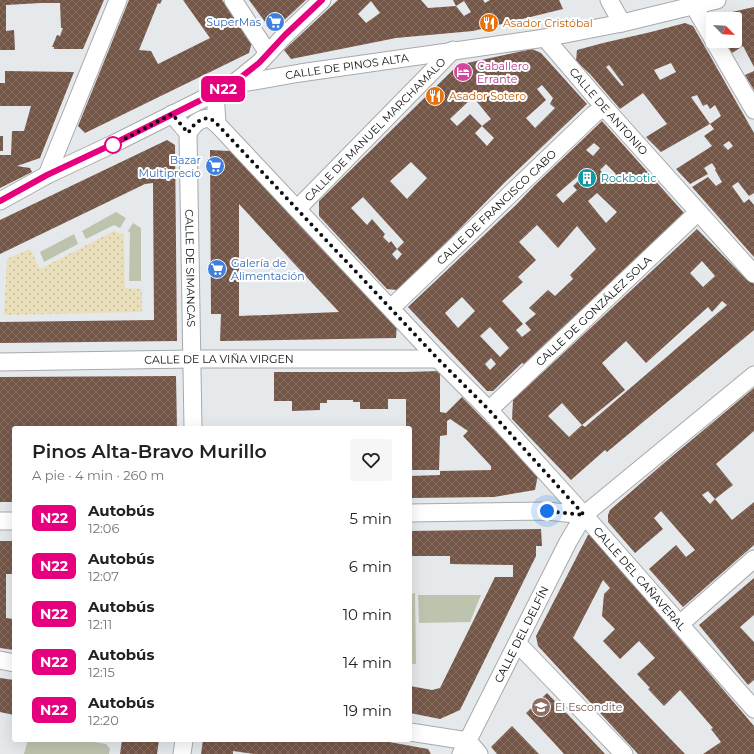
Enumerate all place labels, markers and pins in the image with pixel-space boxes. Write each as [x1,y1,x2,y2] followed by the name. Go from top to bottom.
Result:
[264,11,286,33] supermarket icon: SuperMas
[478,12,500,34] restaurant icon: Asador Cristóbal
[206,15,262,29] place label: SuperMas
[503,16,593,30] place label: Asador Cristóbal
[477,59,529,86] place label: Caballero Errante
[452,61,474,83] hotel icon: Caballero Errante
[424,85,446,107] restaurant icon: Asador Sotero
[449,89,526,103] place label: Asador Sotero
[104,136,122,154] unlabelled marker
[138,153,201,180] place label: Bazar Multiprecio
[204,155,226,177] supermarket icon: Bazar Multiprecio
[576,167,598,189] building icon: Rockbotic
[601,171,657,185] place label: Rockbotic
[231,256,305,283] place label: Galería de Alimentación
[206,258,228,280] supermarket icon: Galería de Alimentación
[530,696,552,718] school or university icon: El Escondite
[555,700,623,714] place label: El Escondite

